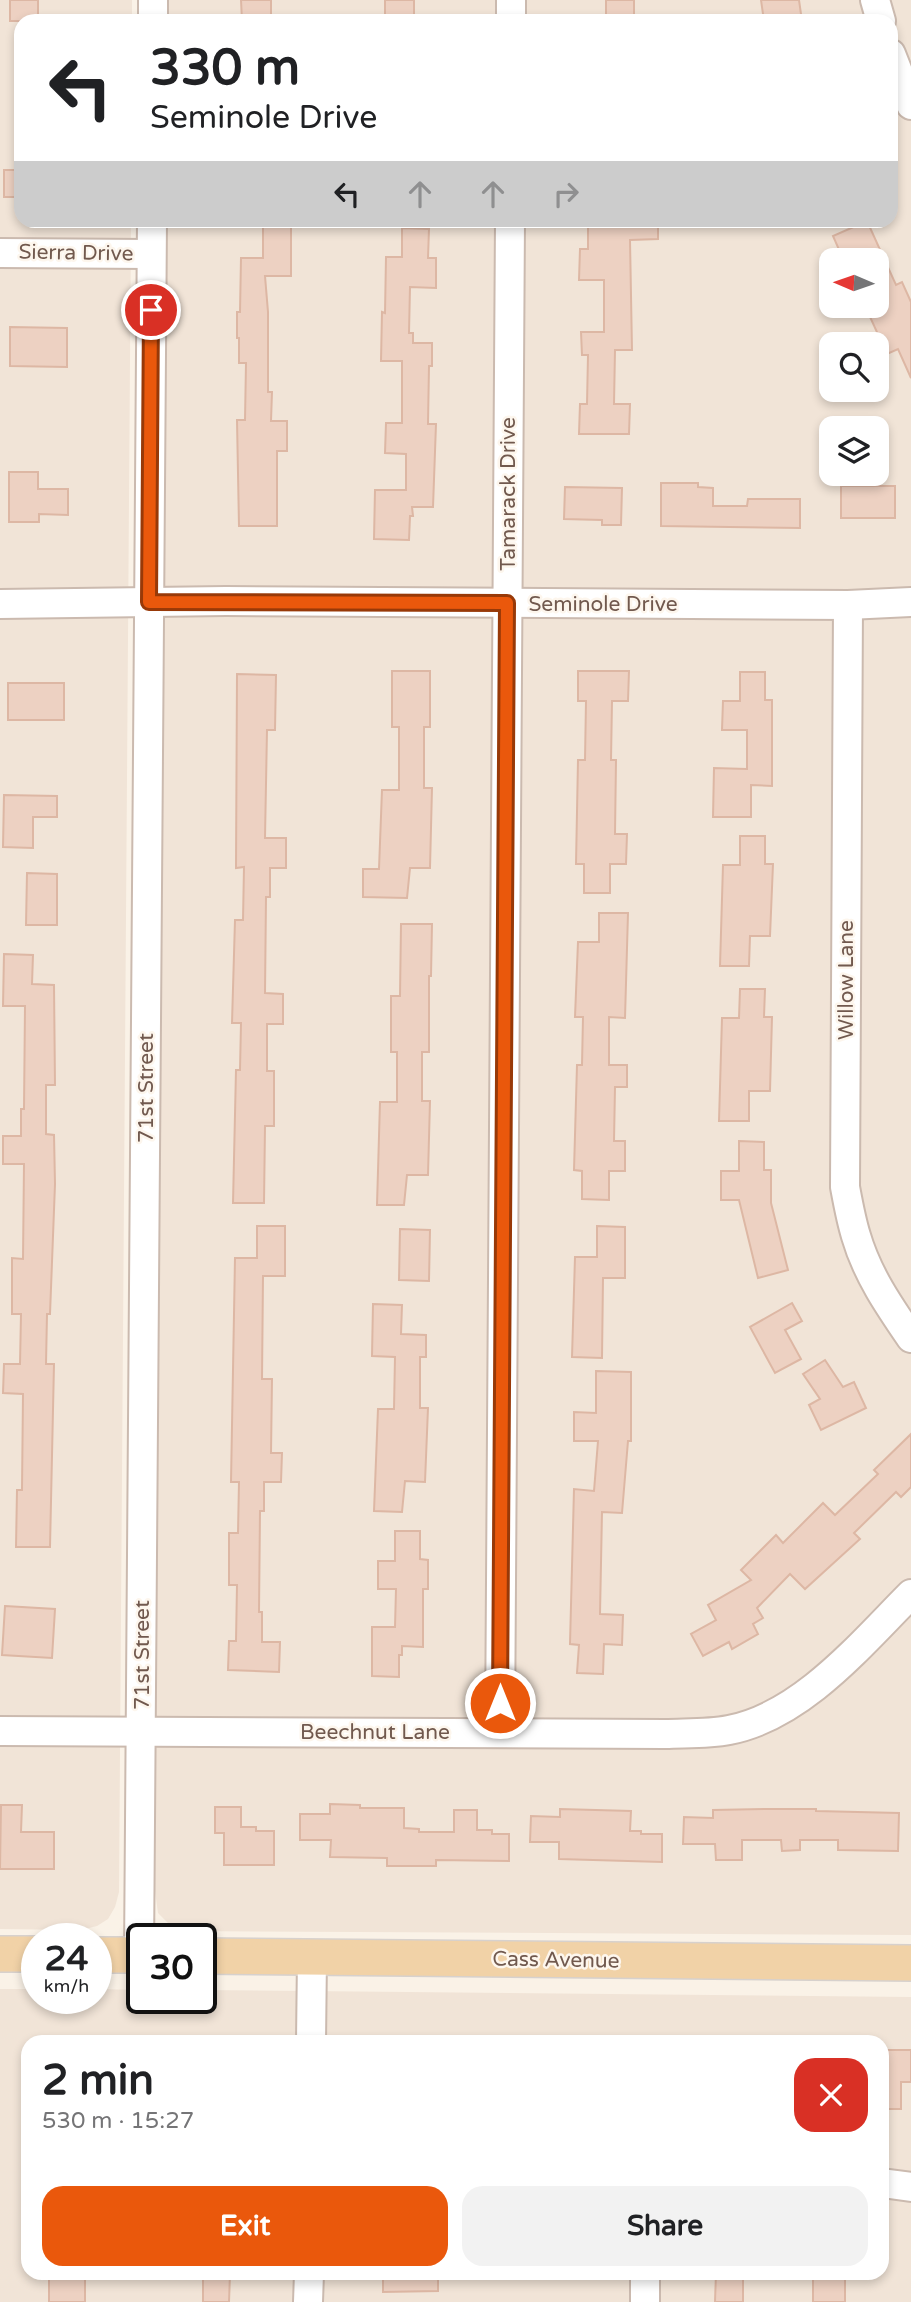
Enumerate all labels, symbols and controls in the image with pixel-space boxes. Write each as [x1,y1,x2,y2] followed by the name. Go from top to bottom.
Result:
[150,39,300,98] text: 330 m
[35,42,126,133] icon: left
[150,99,377,137] text: Seminole Drive
[328,175,366,213] icon: left
[401,175,439,213] icon: ahead
[474,175,512,213] icon: ahead
[547,175,585,213] icon: right
[18,239,134,267] street label: Sierra Drive
[819,248,889,318] north arrow
[819,248,889,486] map controls
[121,280,181,340] pin
[132,291,170,329] icon: arrive
[819,332,889,402] button: search
[819,416,889,486] button: layers
[496,417,521,571] street label: Tamarack Drive
[528,592,678,617] street label: Seminole Drive
[834,920,859,1040] street label: Willow Lane
[134,1033,159,1143] street label: 71st Street
[130,1600,155,1710] street label: 71st Street
[463,1666,537,1740] position arrow
[300,1720,450,1745] street label: Beechnut Lane
[126,1923,217,2014] speed limit sign: 30
[45,1938,88,1980] text: 24
[492,1946,620,1974] street label: Cass Avenue
[44,1975,89,1997] text: km/h
[42,2055,154,2106] text: 2 min
[794,2058,868,2132] button: close
[42,2107,194,2135] text: 530 m · 15:27
[42,2186,448,2266] button: Exit
[462,2186,868,2266] button: Share

